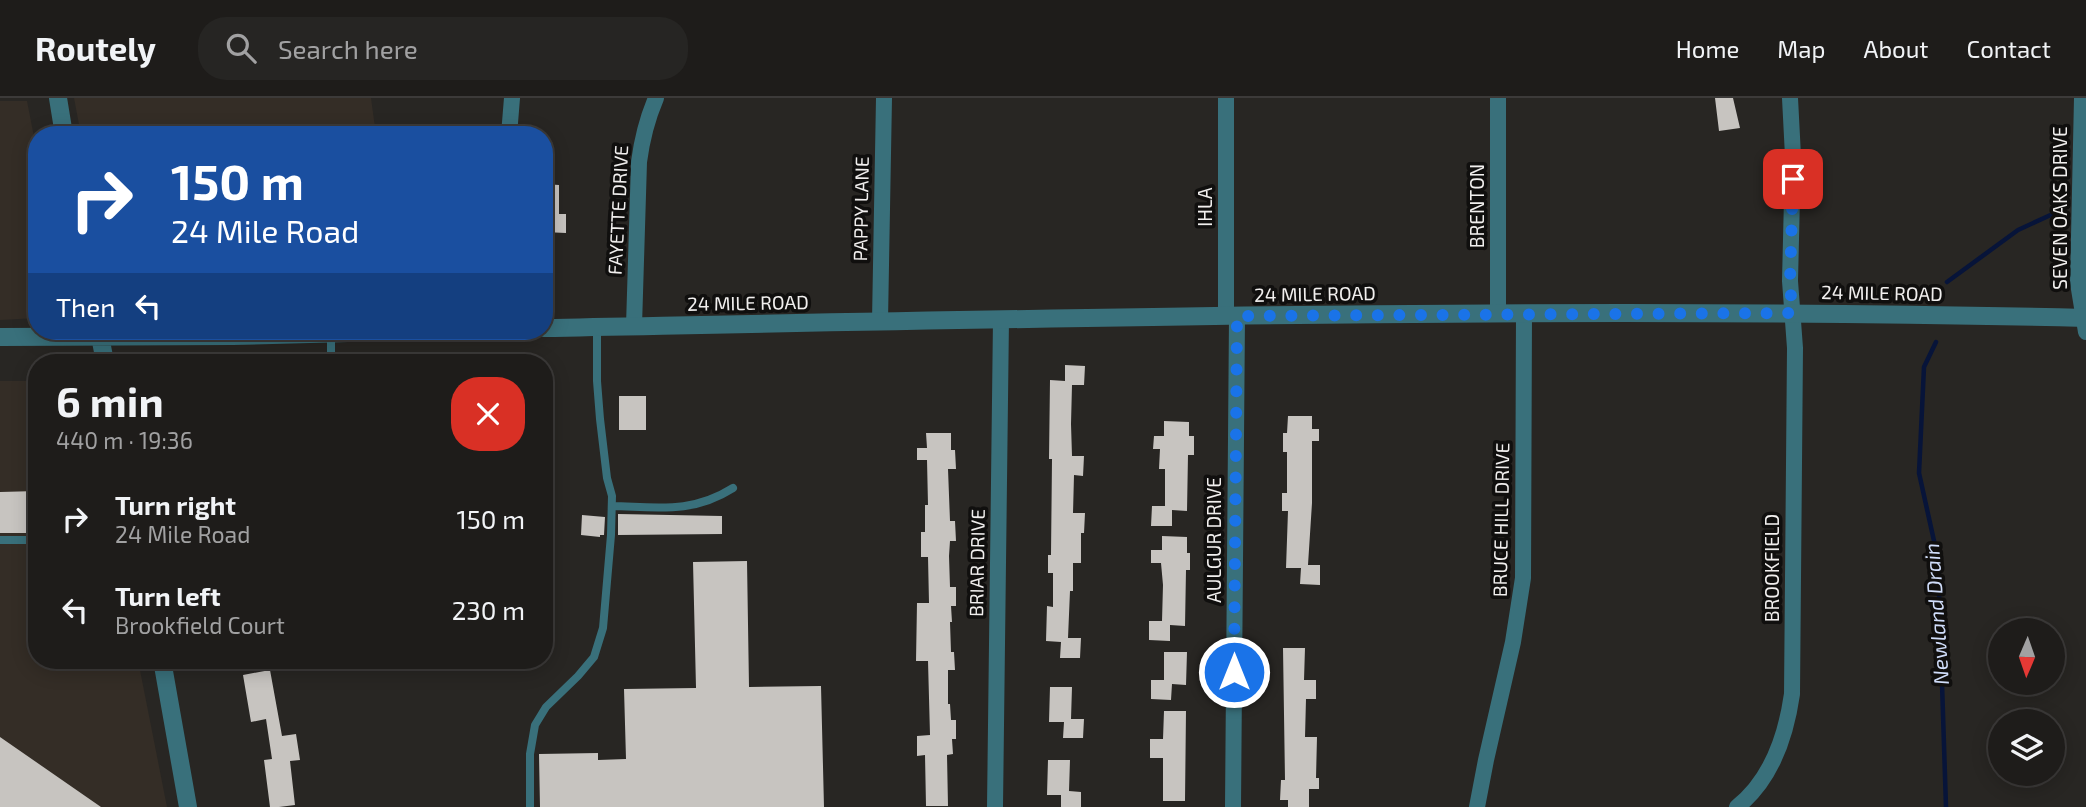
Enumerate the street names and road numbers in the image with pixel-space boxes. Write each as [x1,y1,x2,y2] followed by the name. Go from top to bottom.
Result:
[2048,126,2071,290] street label: SEVEN OAKS DRIVE
[603,144,632,275] street label: FAYETTE DRIVE
[848,156,873,262] street label: PAPPY LANE
[1465,164,1488,248] street label: BRENTON
[1193,187,1216,227] street label: IHLA
[1821,280,1943,305] street label: 24 MILE ROAD
[1254,281,1376,306] street label: 24 MILE ROAD
[687,290,809,315] street label: 24 MILE ROAD
[1488,443,1513,597] street label: BRUCE HILL DRIVE
[1202,477,1225,603] street label: AULGUR DRIVE
[964,509,989,617] street label: BRIAR DRIVE
[1760,514,1783,622] street label: BROOKFIELD

